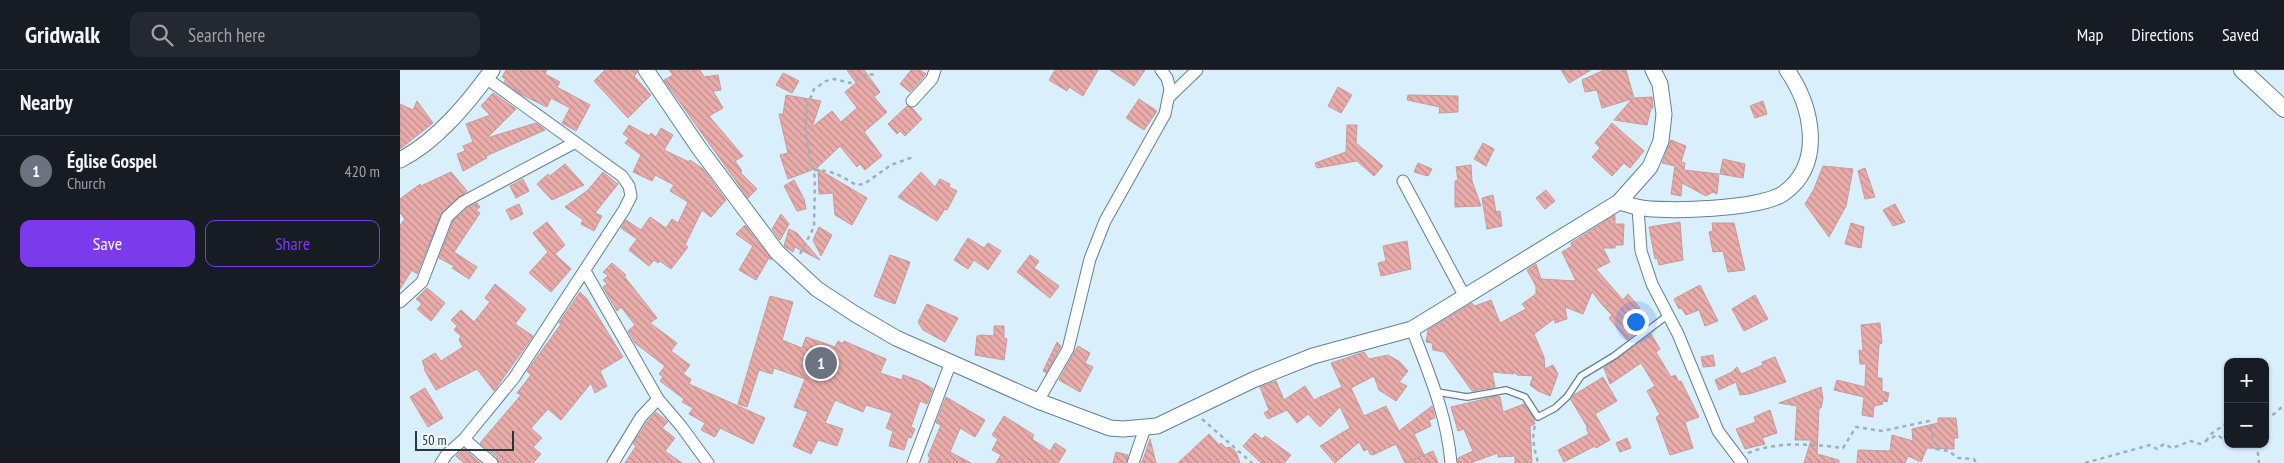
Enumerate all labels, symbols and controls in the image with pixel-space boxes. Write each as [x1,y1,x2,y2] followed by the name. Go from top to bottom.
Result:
[130,12,480,57] search box
[25,19,100,50] text: Gridwalk
[148,21,176,49] icon: search
[188,23,265,47] text: Search here
[2077,23,2103,46] text: Map
[2131,23,2194,46] text: Directions
[2222,23,2259,46] text: Saved
[20,89,73,116] text: Nearby
[67,149,157,173] text: Église Gospel
[32,161,40,181] text: 1
[345,161,380,181] text: 420 m
[67,173,105,193] text: Church
[20,220,195,267] button: Save
[205,220,380,267] button: Share
[1623,309,1649,335] your location
[805,344,837,382] pin: 1
[2224,358,2269,448] map controls
[2224,358,2269,403] button: +
[2224,403,2269,448] button: −
[415,428,514,451] scale bar
[422,431,447,449] text: 50 m

